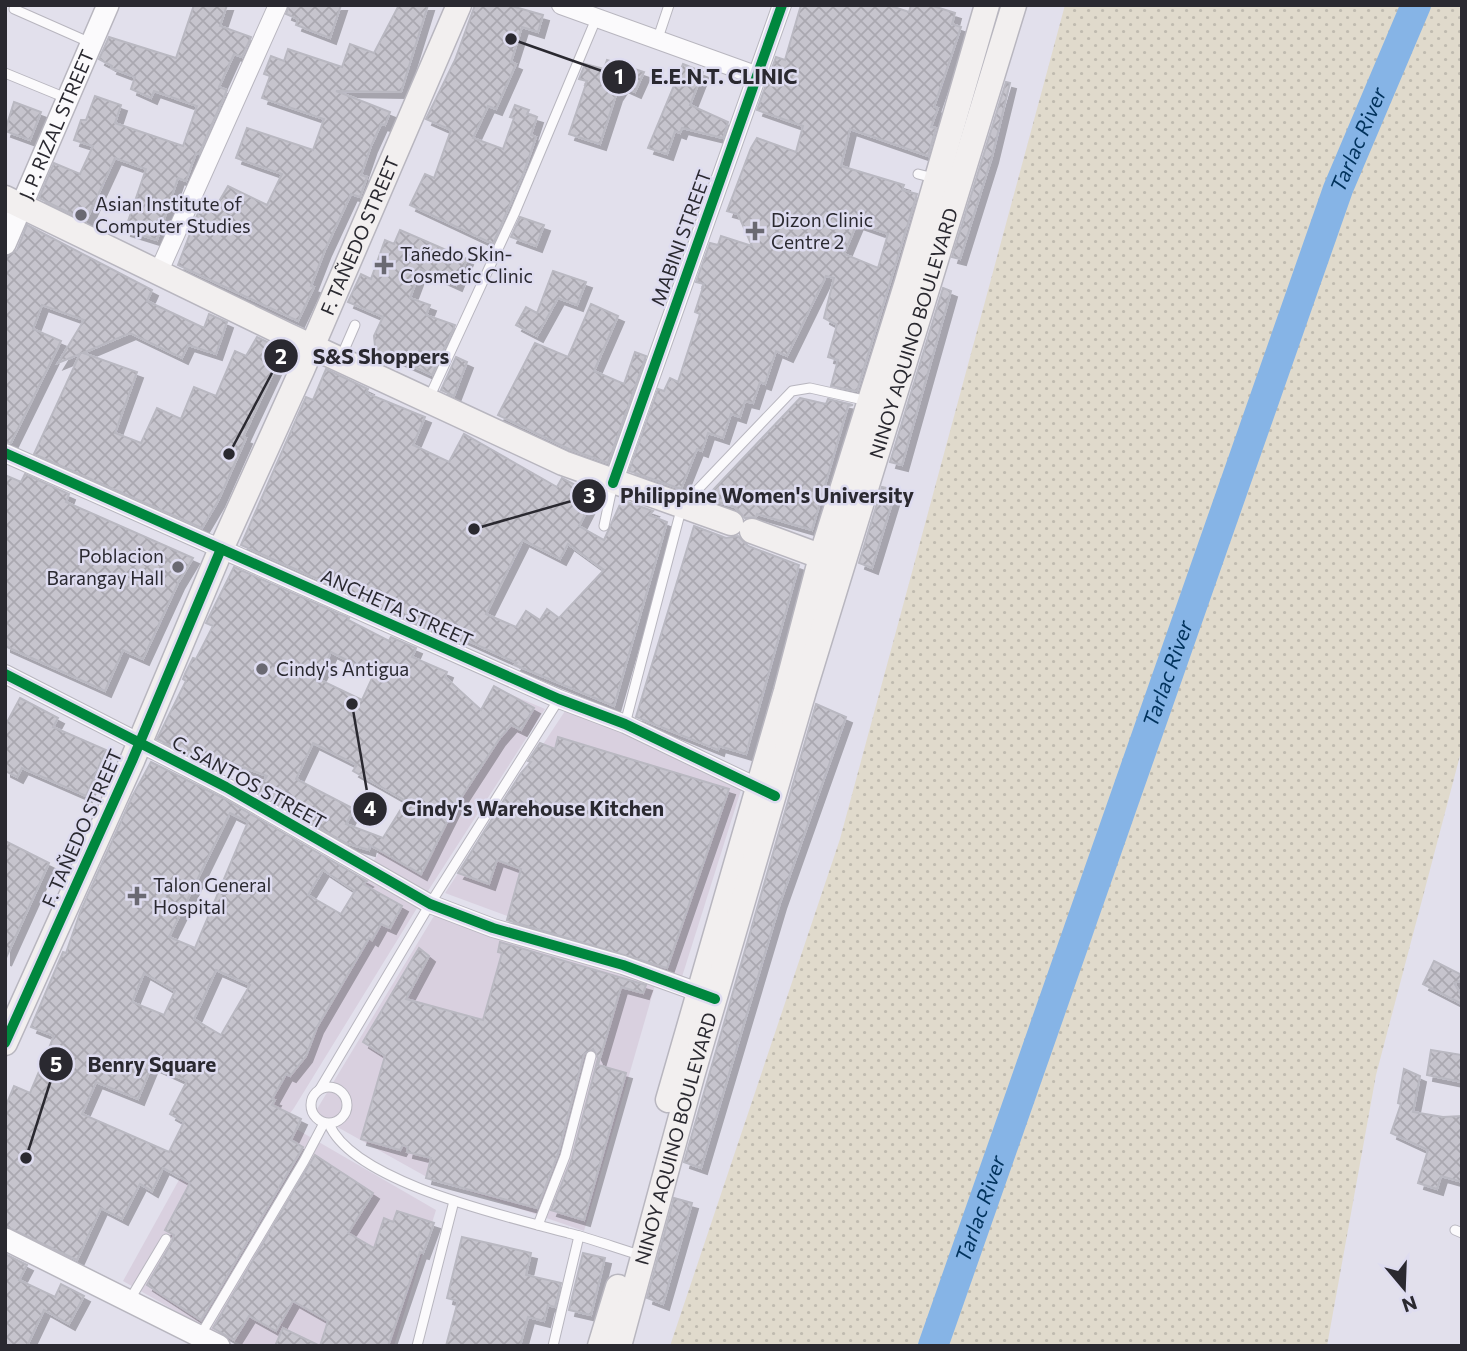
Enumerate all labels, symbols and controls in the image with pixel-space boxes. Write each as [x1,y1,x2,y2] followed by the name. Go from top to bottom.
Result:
[14,46,98,203] street label: J. P. RIZAL STREET
[602,56,812,98] callout: E.E.N.T. CLINIC
[614,63,624,88] text: 1
[650,63,798,88] text: E.E.N.T. CLINIC
[1324,83,1391,196] water label: Tarlac River
[315,153,404,318] street label: F. TAÑEDO STREET
[645,167,716,309] street label: MABINI STREET
[95,192,251,237] place label: Asian Institute of Computer Studies
[864,205,962,461] street label: NINOY AQUINO BOULEVARD
[73,207,89,223] marker: Asian Institute of Computer Studies
[771,208,873,253] place label: Dizon Clinic Centre 2
[745,221,765,241] marker: Dizon Clinic Centre 2
[400,242,533,287] place label: Tañedo Skin- Cosmetic Clinic
[374,255,394,275] marker: Tañedo Skin- Cosmetic Clinic
[264,335,464,377] callout: S&S Shoppers
[275,343,287,368] text: 2
[313,343,450,368] text: S&S Shoppers
[571,475,928,517] callout: Philippine Women's University
[583,482,595,507] text: 3
[620,482,914,507] text: Philippine Women's University
[46,544,164,589] place label: Poblacion Barangay Hall
[170,559,186,575] marker: Poblacion Barangay Hall
[318,564,477,651] street label: ANCHETA STREET
[1137,616,1197,730] water label: Tarlac River
[276,657,409,680] place label: Cindy's Antigua
[254,661,270,677] marker: Cindy's Antigua
[168,730,330,833] street label: C. SANTOS STREET
[36,745,127,910] street label: F. TAÑEDO STREET
[352,788,678,830] callout: Cindy's Warehouse Kitchen
[364,795,377,820] text: 4
[402,795,664,820] text: Cindy's Warehouse Kitchen
[153,873,271,918] place label: Talon General Hospital
[127,886,147,906] marker: Talon General Hospital
[629,1009,721,1267] street label: NINOY AQUINO BOULEVARD
[38,1043,230,1085] callout: Benry Square
[50,1051,62,1076] text: 5
[88,1051,216,1076] text: Benry Square
[949,1151,1010,1265] water label: Tarlac River
[1369,1253,1439,1323] north arrow
[1399,1291,1420,1318] text: N

